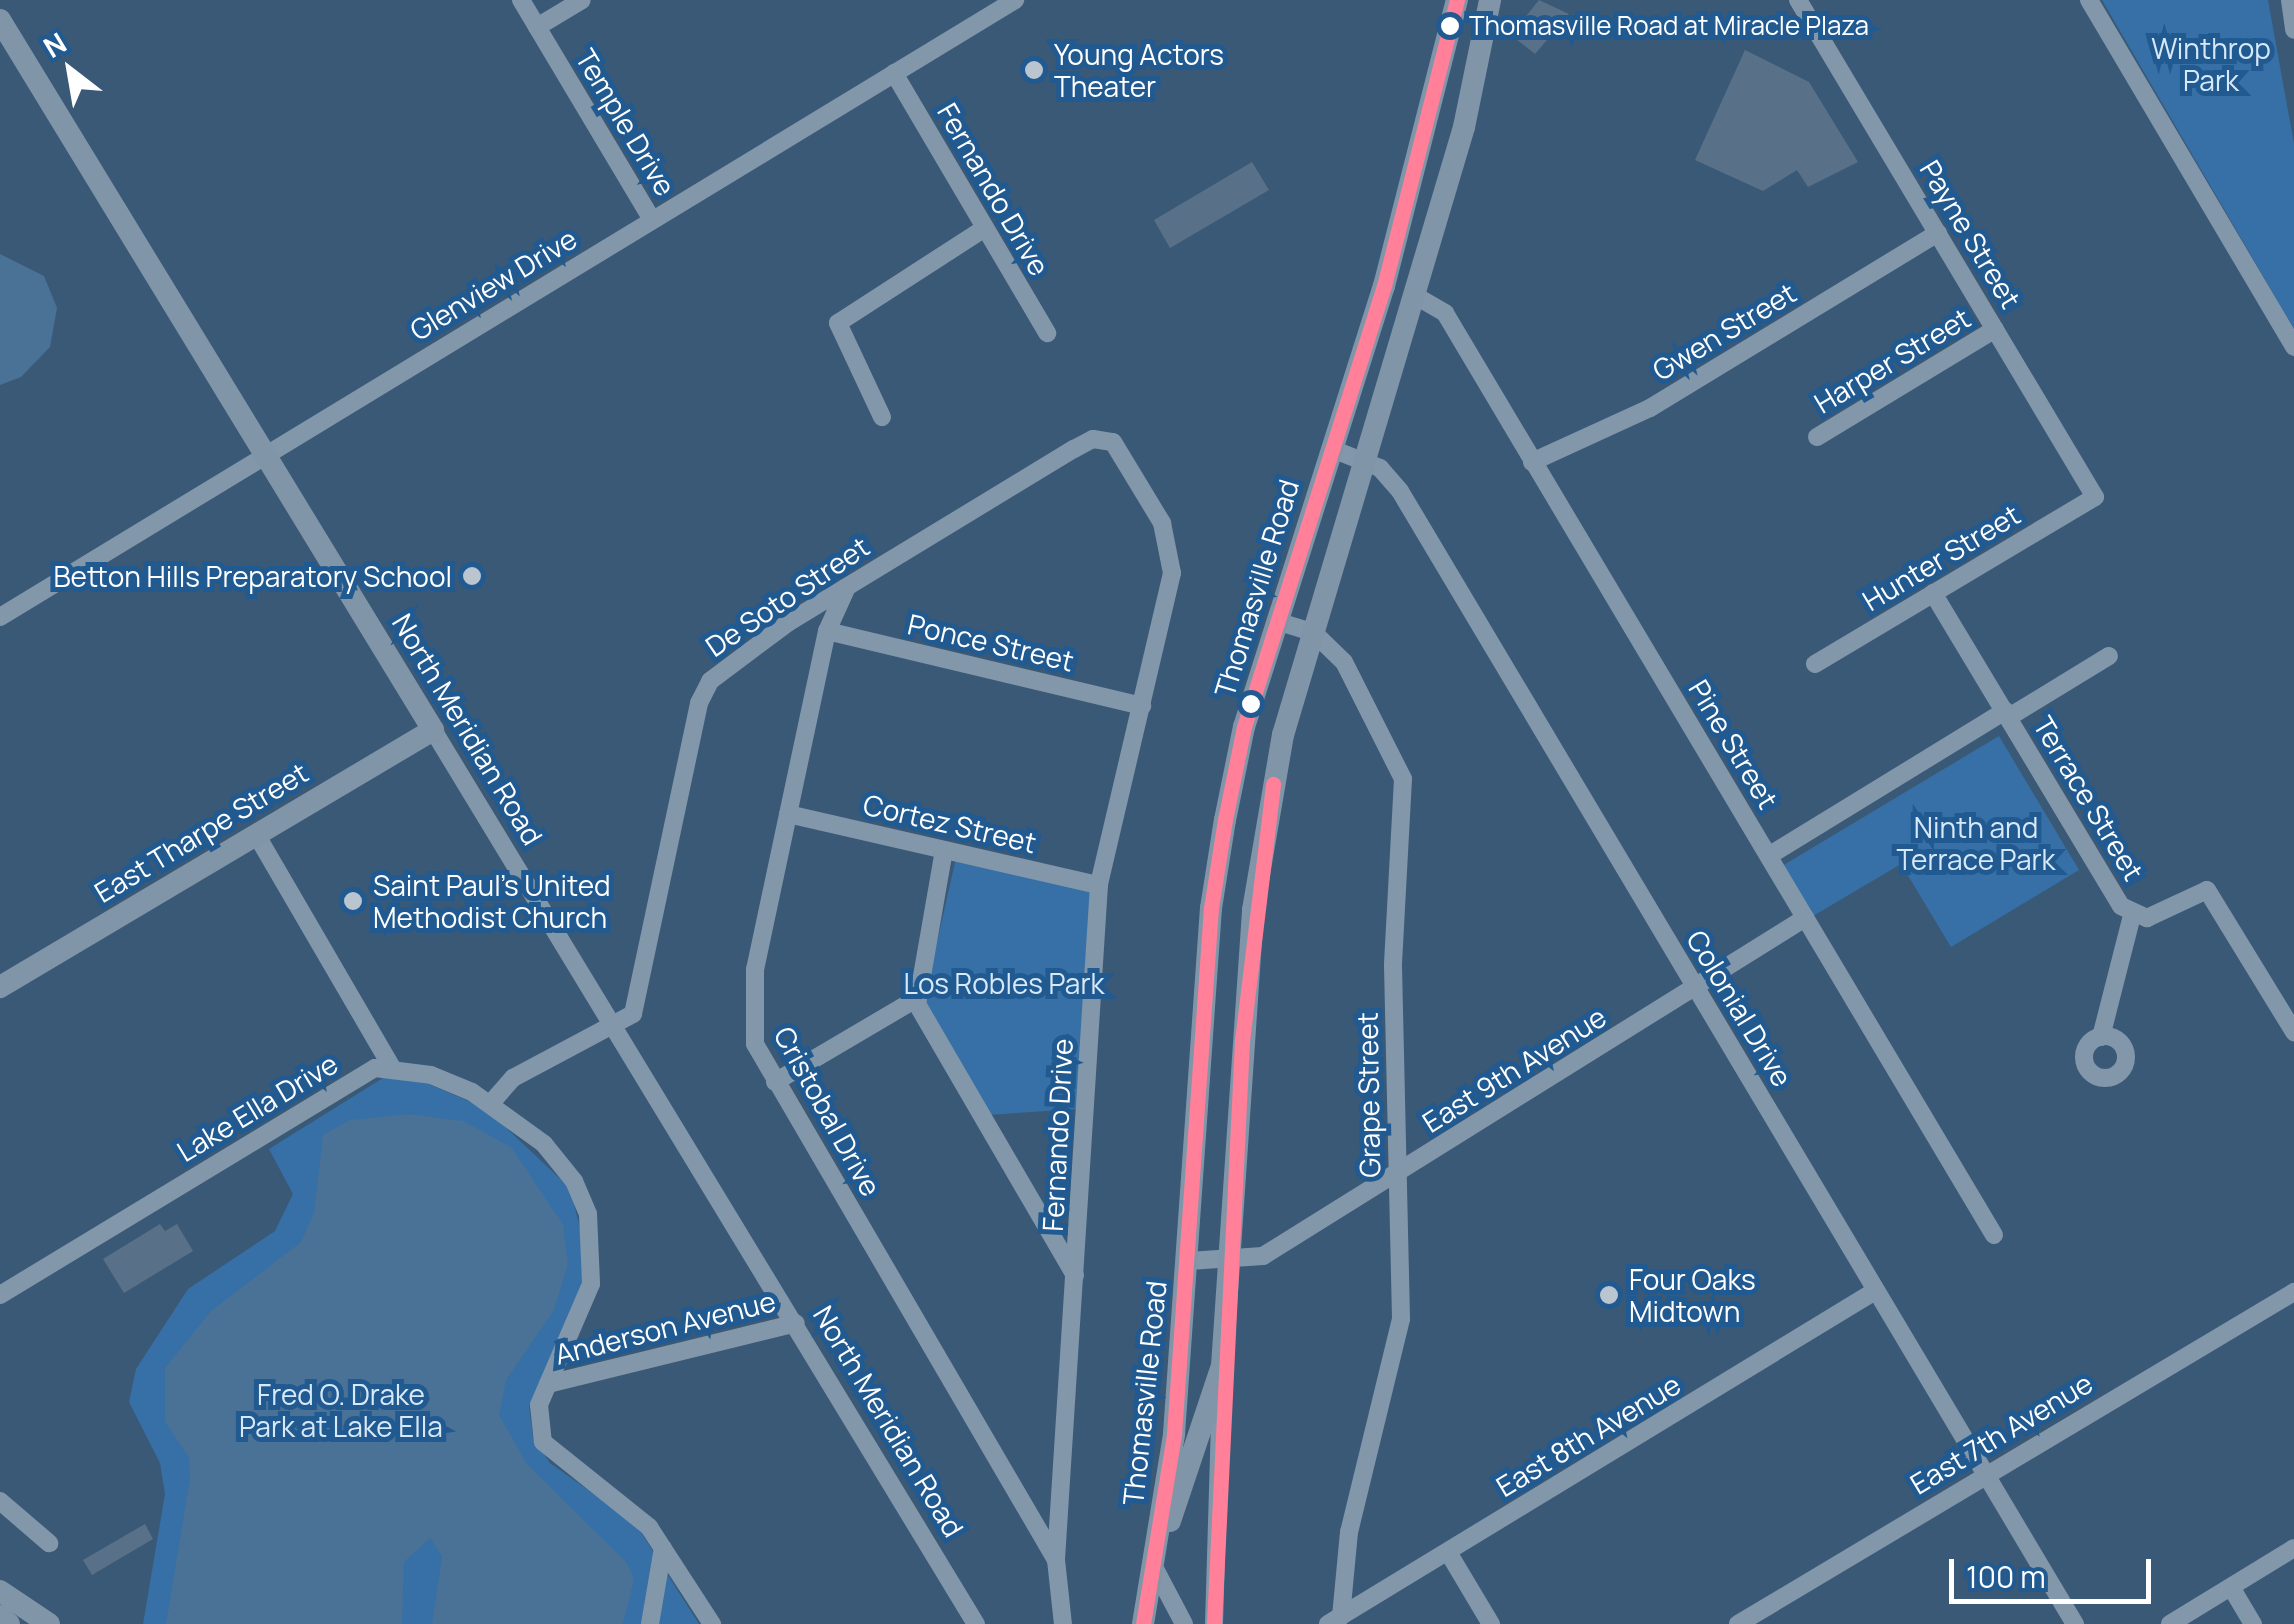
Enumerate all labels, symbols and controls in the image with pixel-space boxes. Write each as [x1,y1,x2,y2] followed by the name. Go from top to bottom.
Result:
[1469,10,1869,42] place label: Thomasville Road at Miracle Plaza
[1440,16,1460,36] marker: Thomasville Road at Miracle Plaza
[20,20,120,120] north arrow
[36,23,73,66] text: N
[2151,31,2271,97] park label: Winthrop Park
[1054,37,1224,103] place label: Young Actors Theater
[569,43,683,201] street label: Temple Drive
[1023,59,1045,81] marker: Young Actors Theater
[931,97,1057,281] street label: Fernando Drive
[1914,154,2028,314] street label: Payne Street
[404,221,582,347] street label: Glenview Drive
[1646,275,1802,387] street label: Gwen Street
[1808,300,1976,420] street label: Harper Street
[1207,475,1305,701] street label: Thomasville Road
[1856,497,2026,617] street label: Hunter Street
[699,529,875,663] street label: De Soto Street
[53,559,452,593] place label: Betton Hills Preparatory School
[461,565,483,587] marker: Betton Hills Preparatory School
[905,607,1077,677] street label: Ponce Street
[386,608,550,850] street label: North Meridian Road
[1682,674,1786,814] street label: Pine Street
[1241,694,1261,714] unlabelled marker
[2027,710,2151,886] street label: Terrace Street
[88,755,314,909] street label: East Tharpe Street
[860,787,1040,859] street label: Cortez Street
[1897,810,2055,876] park label: Ninth and Terrace Park
[373,868,610,934] place label: Saint Paul's United Methodist Church
[342,890,364,912] marker: Saint Paul's United Methodist Church
[1680,924,1800,1092] street label: Colonial Drive
[904,966,1104,1000] park label: Los Robles Park
[1416,999,1612,1139] street label: East 9th Avenue
[1350,1012,1386,1178] street label: Grape Street
[768,1021,888,1201] street label: Cristobal Drive
[1035,1038,1079,1232] street label: Fernando Drive
[171,1046,343,1168] street label: Lake Ella Drive
[1629,1262,1756,1328] place label: Four Oaks Midtown
[1116,1279,1172,1507] street label: Thomasville Road
[551,1283,779,1371] street label: Anderson Avenue
[1598,1284,1620,1306] marker: Four Oaks Midtown
[807,1300,971,1542] street label: North Meridian Road
[1904,1365,2098,1501] street label: East 7th Avenue
[1490,1367,1686,1503] street label: East 8th Avenue
[239,1377,443,1443] park label: Fred O. Drake Park at Lake Ella
[1954,1539,2156,1601] scale bar
[1966,1556,2046,1597] text: 100 m

